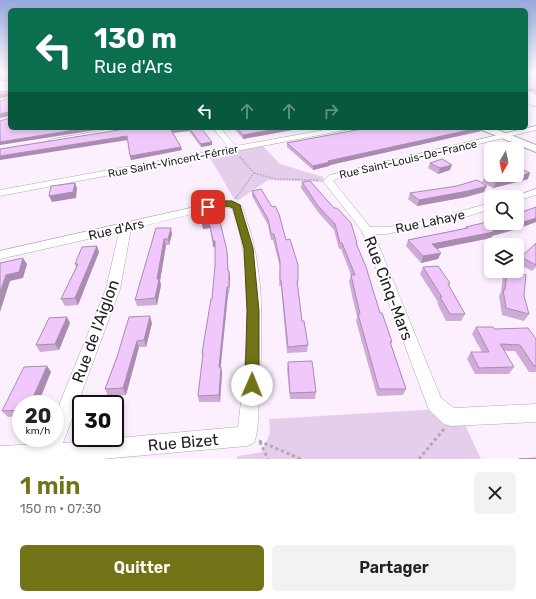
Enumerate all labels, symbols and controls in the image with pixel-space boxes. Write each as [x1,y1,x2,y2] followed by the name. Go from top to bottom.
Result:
[94,22,177,55] text: 130 m
[28,24,80,76] icon: left
[94,56,173,78] text: Rue d'Ars
[194,100,216,122] icon: left
[236,100,258,122] icon: ahead
[278,100,300,122] icon: ahead
[320,100,342,122] icon: right
[338,137,478,182] street label: Rue Saint-Louis-De-France
[107,142,240,181] street label: Rue Saint-Vincent-Férrier
[484,142,524,182] north arrow
[484,142,524,278] map controls
[191,190,225,224] pin
[484,190,524,230] button: search
[197,196,219,218] icon: arrive
[394,207,466,236] street label: Rue Lahaye
[87,216,146,243] street label: Rue d'Ars
[360,233,417,343] street label: Rue Cinq-Mars
[484,238,524,278] button: layers
[68,277,123,385] street label: Rue de l'Aiglon
[231,364,273,406] position arrow
[72,395,124,447] speed limit sign: 30
[25,404,51,428] text: 20
[26,425,50,437] text: km/h
[147,430,219,455] street label: Rue Bizet
[20,472,80,500] text: 1 min
[474,472,516,514] button: close
[20,501,101,516] text: 150 m · 07:30
[20,545,264,591] button: Quitter
[272,545,516,591] button: Partager

